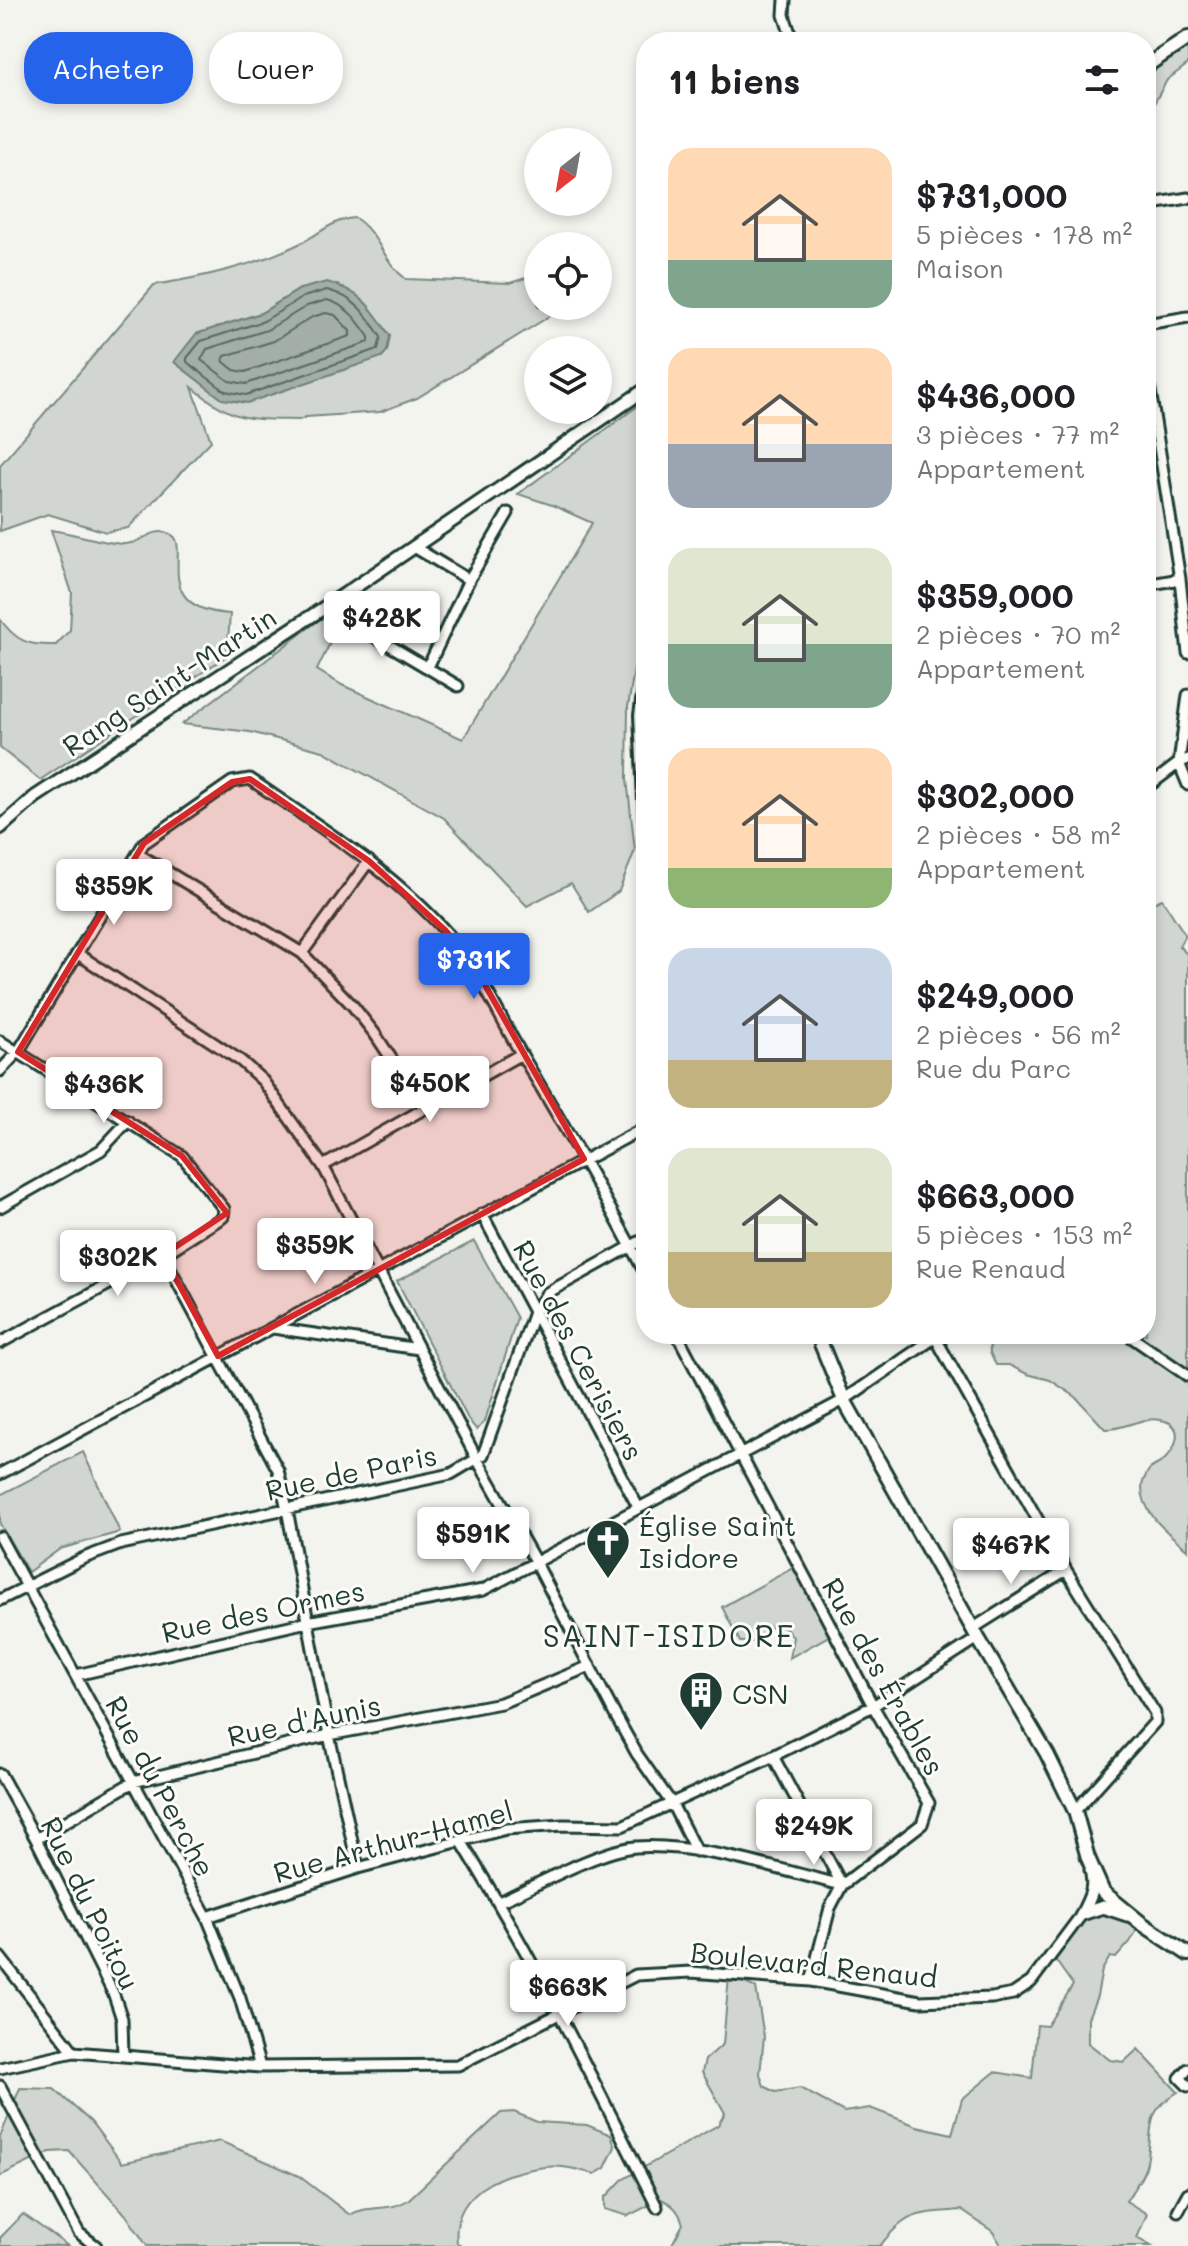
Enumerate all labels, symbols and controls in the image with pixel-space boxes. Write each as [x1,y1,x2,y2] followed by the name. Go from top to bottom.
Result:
[24,32,193,104] chip: Acheter
[209,32,343,104] chip: Louer
[668,58,800,103] text: 11 biens
[1080,58,1124,102] icon: filters
[524,128,612,216] north arrow
[524,128,612,424] map controls
[916,172,1067,217] text: $731,000
[732,180,828,276] icon: home
[916,217,1132,251] text: 5 pièces · 178 m²
[524,232,612,320] button: locate
[916,251,1003,285] text: Maison
[524,336,612,424] button: layers
[916,372,1076,417] text: $436,000
[732,380,828,476] icon: home
[916,417,1119,451] text: 3 pièces · 77 m²
[916,451,1086,485] text: Appartement
[916,572,1074,617] text: $359,000
[732,580,828,676] icon: home
[326,591,438,659] pin: $428K
[55,598,283,764] street label: Rang Saint-Martin
[342,600,422,634] text: $428K
[916,617,1120,651] text: 2 pièces · 70 m²
[916,651,1086,685] text: Appartement
[916,772,1074,817] text: $302,000
[732,780,828,876] icon: home
[916,817,1121,851] text: 2 pièces · 58 m²
[916,851,1086,885] text: Appartement
[58,859,170,927] pin: $359K
[74,868,154,902] text: $359K
[418,933,530,1001] pin: $731K
[437,942,511,976] text: $731K
[916,972,1074,1017] text: $249,000
[732,980,828,1076] icon: home
[916,1017,1121,1051] text: 2 pièces · 56 m²
[916,1051,1071,1085] text: Rue du Parc
[374,1056,486,1124] pin: $450K
[48,1057,160,1125] pin: $436K
[389,1065,471,1099] text: $450K
[64,1066,145,1100] text: $436K
[916,1172,1075,1217] text: $663,000
[732,1180,828,1276] icon: home
[916,1217,1132,1251] text: 5 pièces · 153 m²
[259,1218,371,1286] pin: $359K
[275,1227,355,1261] text: $359K
[62,1230,174,1298] pin: $302K
[506,1234,652,1466] street label: Rue des Cerisiers
[78,1239,158,1273] text: $302K
[916,1251,1065,1285] text: Rue Renaud
[262,1436,440,1508] street label: Rue de Paris
[417,1507,529,1575] pin: $591K
[639,1507,796,1575] place label: Église Saint Isidore
[435,1516,511,1550] text: $591K
[584,1517,632,1580] church icon: Église Saint Isidore
[955,1518,1067,1586] pin: $467K
[971,1527,1051,1561] text: $467K
[815,1571,953,1781] street label: Rue des Érables
[158,1572,368,1650] street label: Rue des Ormes
[543,1615,795,1655] district label: SAINT-ISIDORE
[677,1669,725,1732] building icon: CSN
[732,1675,788,1711] place label: CSN
[224,1686,384,1754] street label: Rue d'Aunis
[98,1689,224,1883] street label: Rue du Perche
[269,1792,517,1890] street label: Rue Arthur-Hamel
[758,1799,870,1867] pin: $249K
[774,1808,854,1842] text: $249K
[34,1811,148,1995] street label: Rue du Poitou
[689,1933,939,1995] street label: Boulevard Renaud
[512,1960,624,2028] pin: $663K
[528,1969,608,2003] text: $663K

